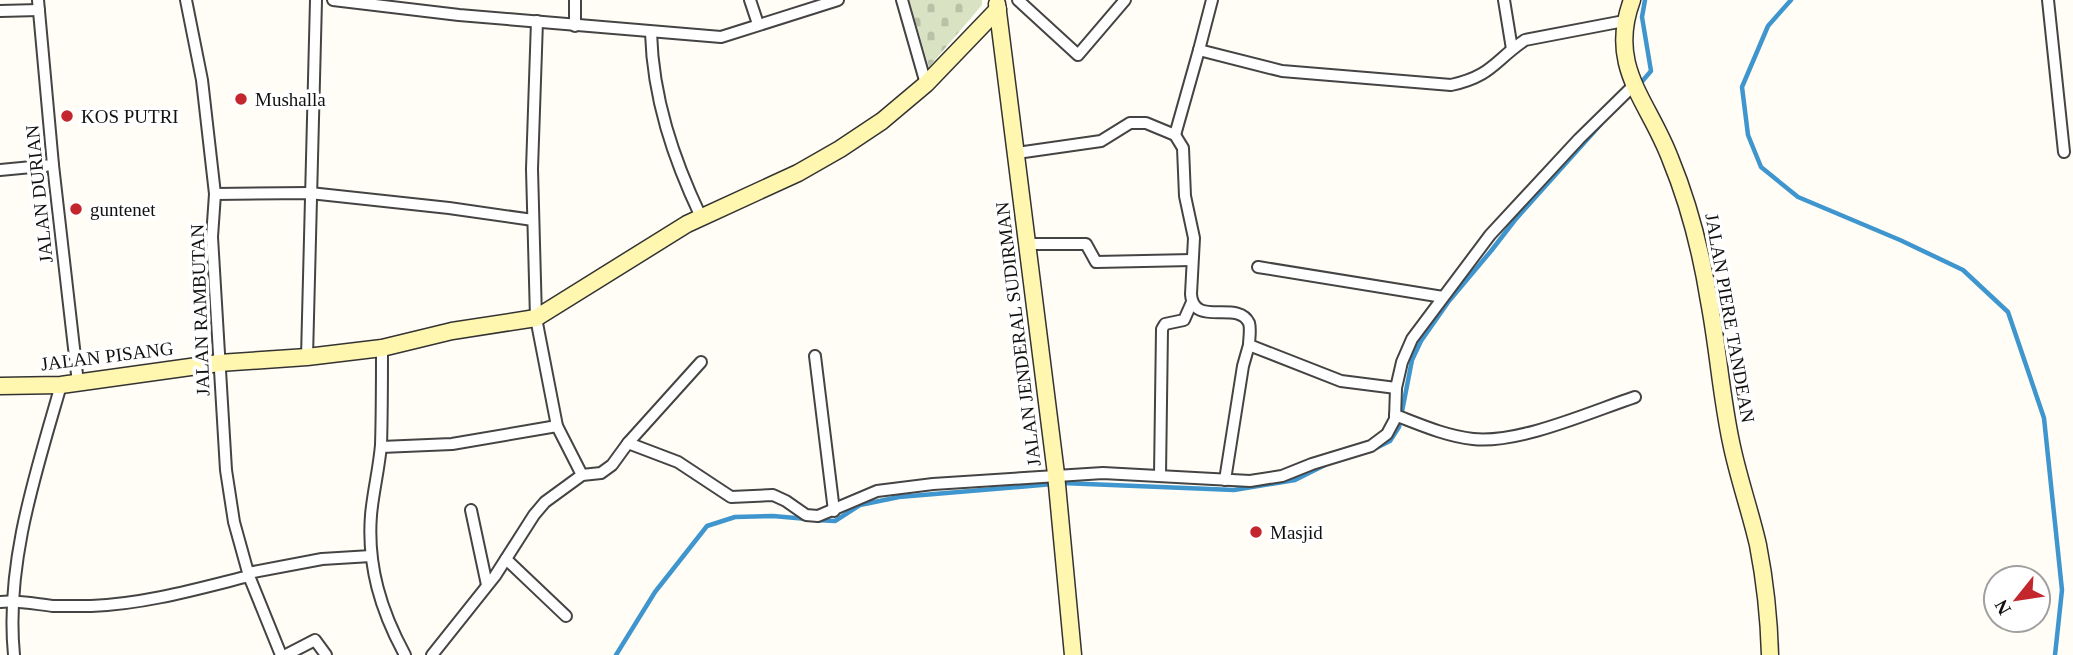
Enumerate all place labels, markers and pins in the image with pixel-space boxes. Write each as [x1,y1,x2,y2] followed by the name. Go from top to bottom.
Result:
[255,89,326,110] place label: Mushalla
[233,91,249,107] marker: Mushalla
[81,106,179,127] place label: KOS PUTRI
[59,108,75,124] marker: KOS PUTRI
[90,199,156,220] place label: guntenet
[68,201,84,217] marker: guntenet
[1270,522,1323,543] place label: Masjid
[1248,524,1264,540] marker: Masjid

